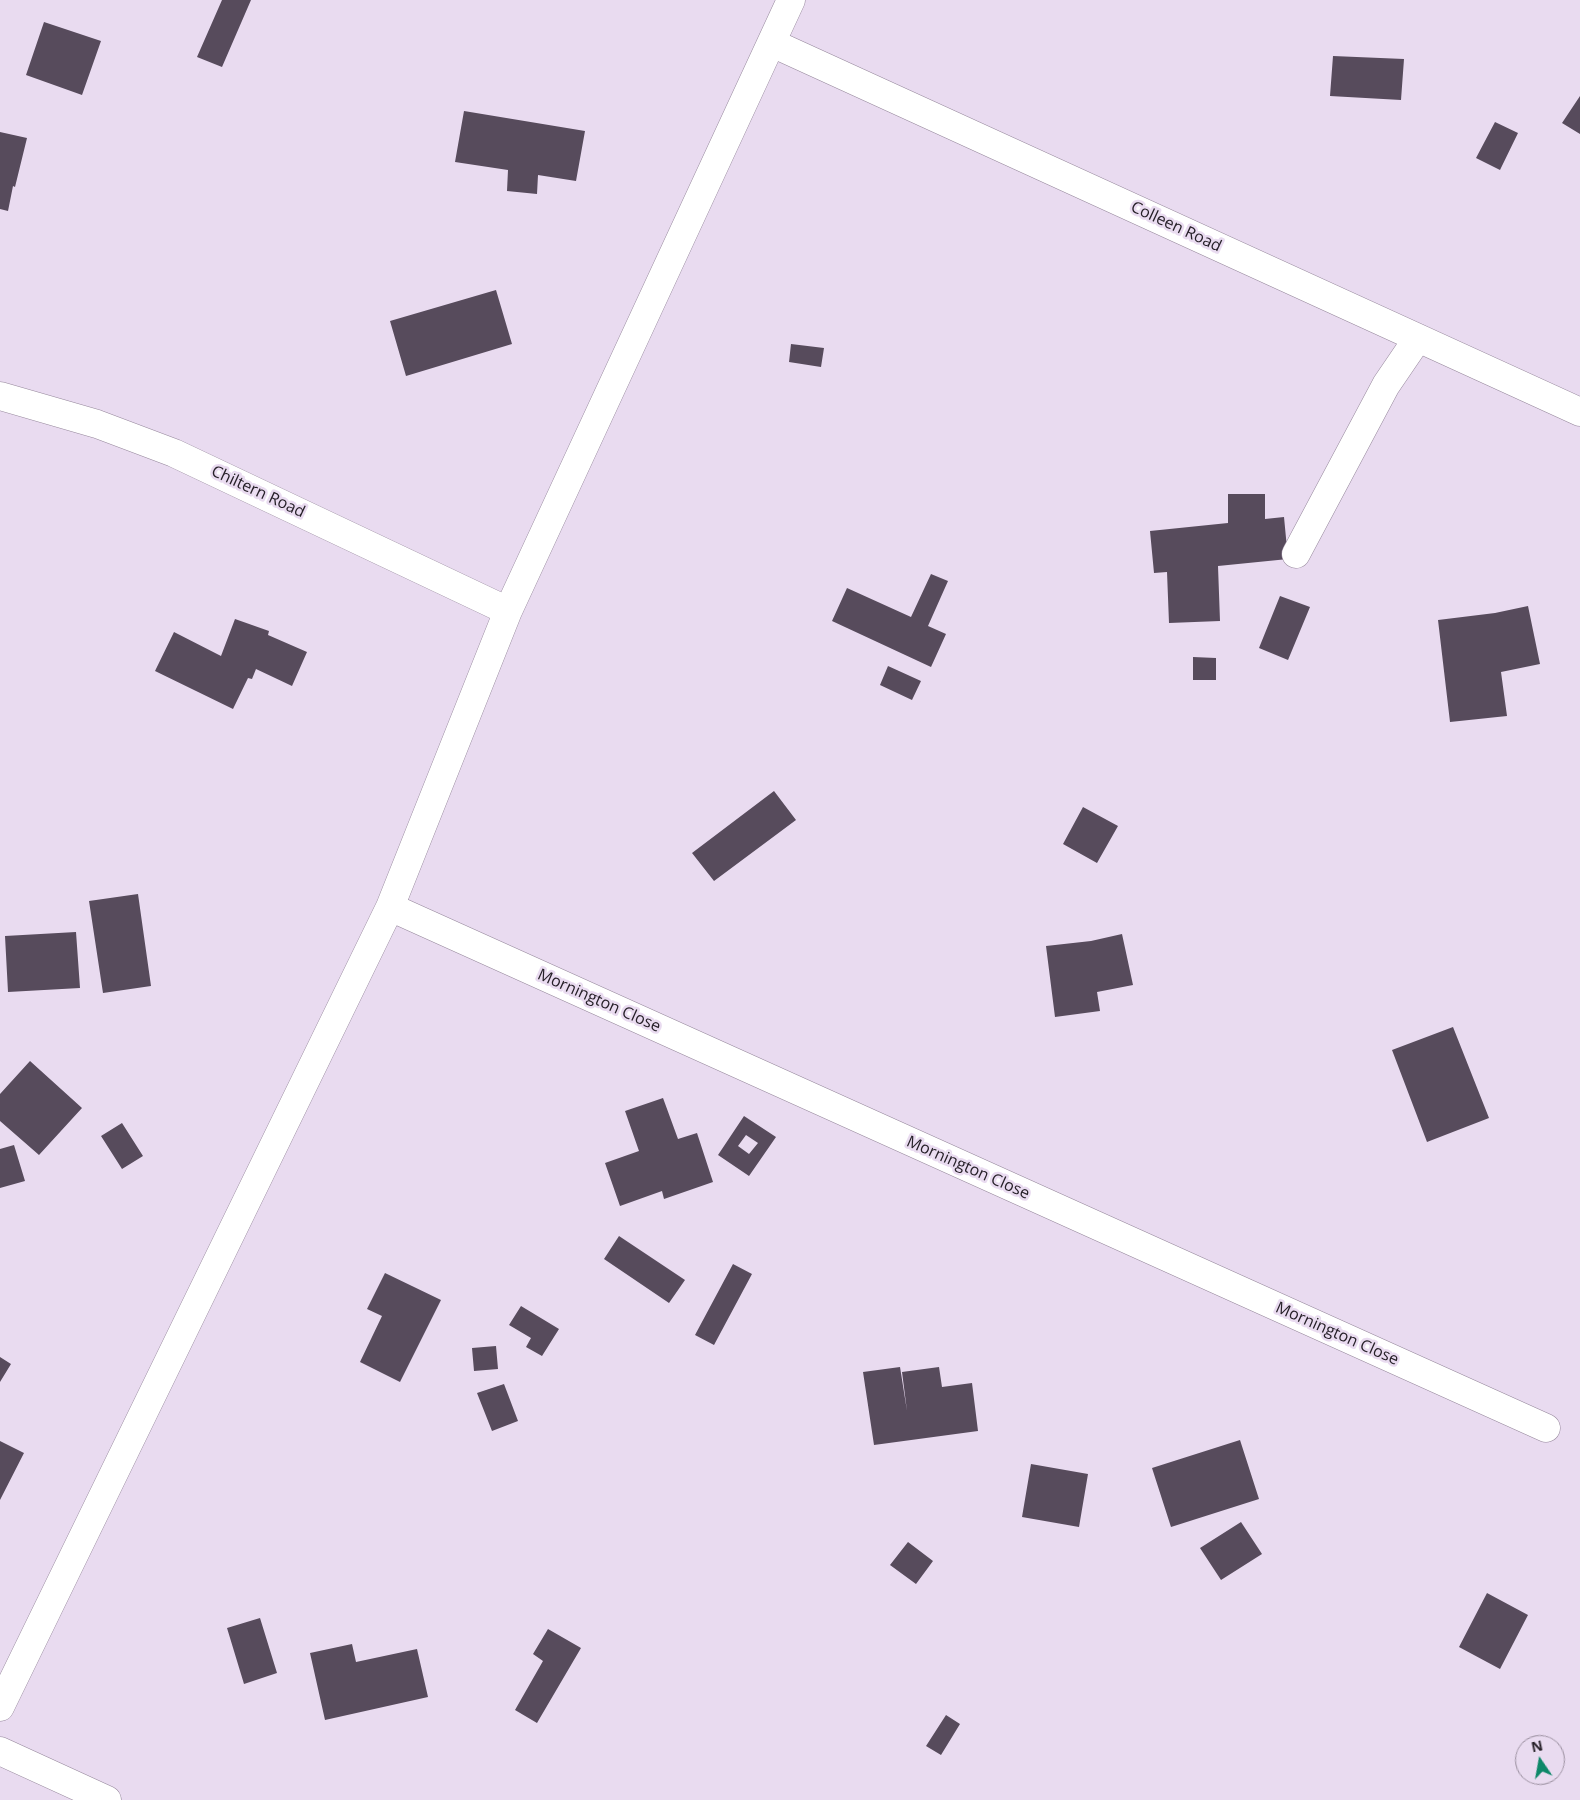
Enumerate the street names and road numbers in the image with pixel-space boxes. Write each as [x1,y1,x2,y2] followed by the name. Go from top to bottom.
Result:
[1128,198,1224,256] street label: Colleen Road
[208,462,308,522] street label: Chiltern Road
[535,965,663,1037] street label: Mornington Close
[904,1132,1032,1204] street label: Mornington Close
[1273,1298,1401,1370] street label: Mornington Close

